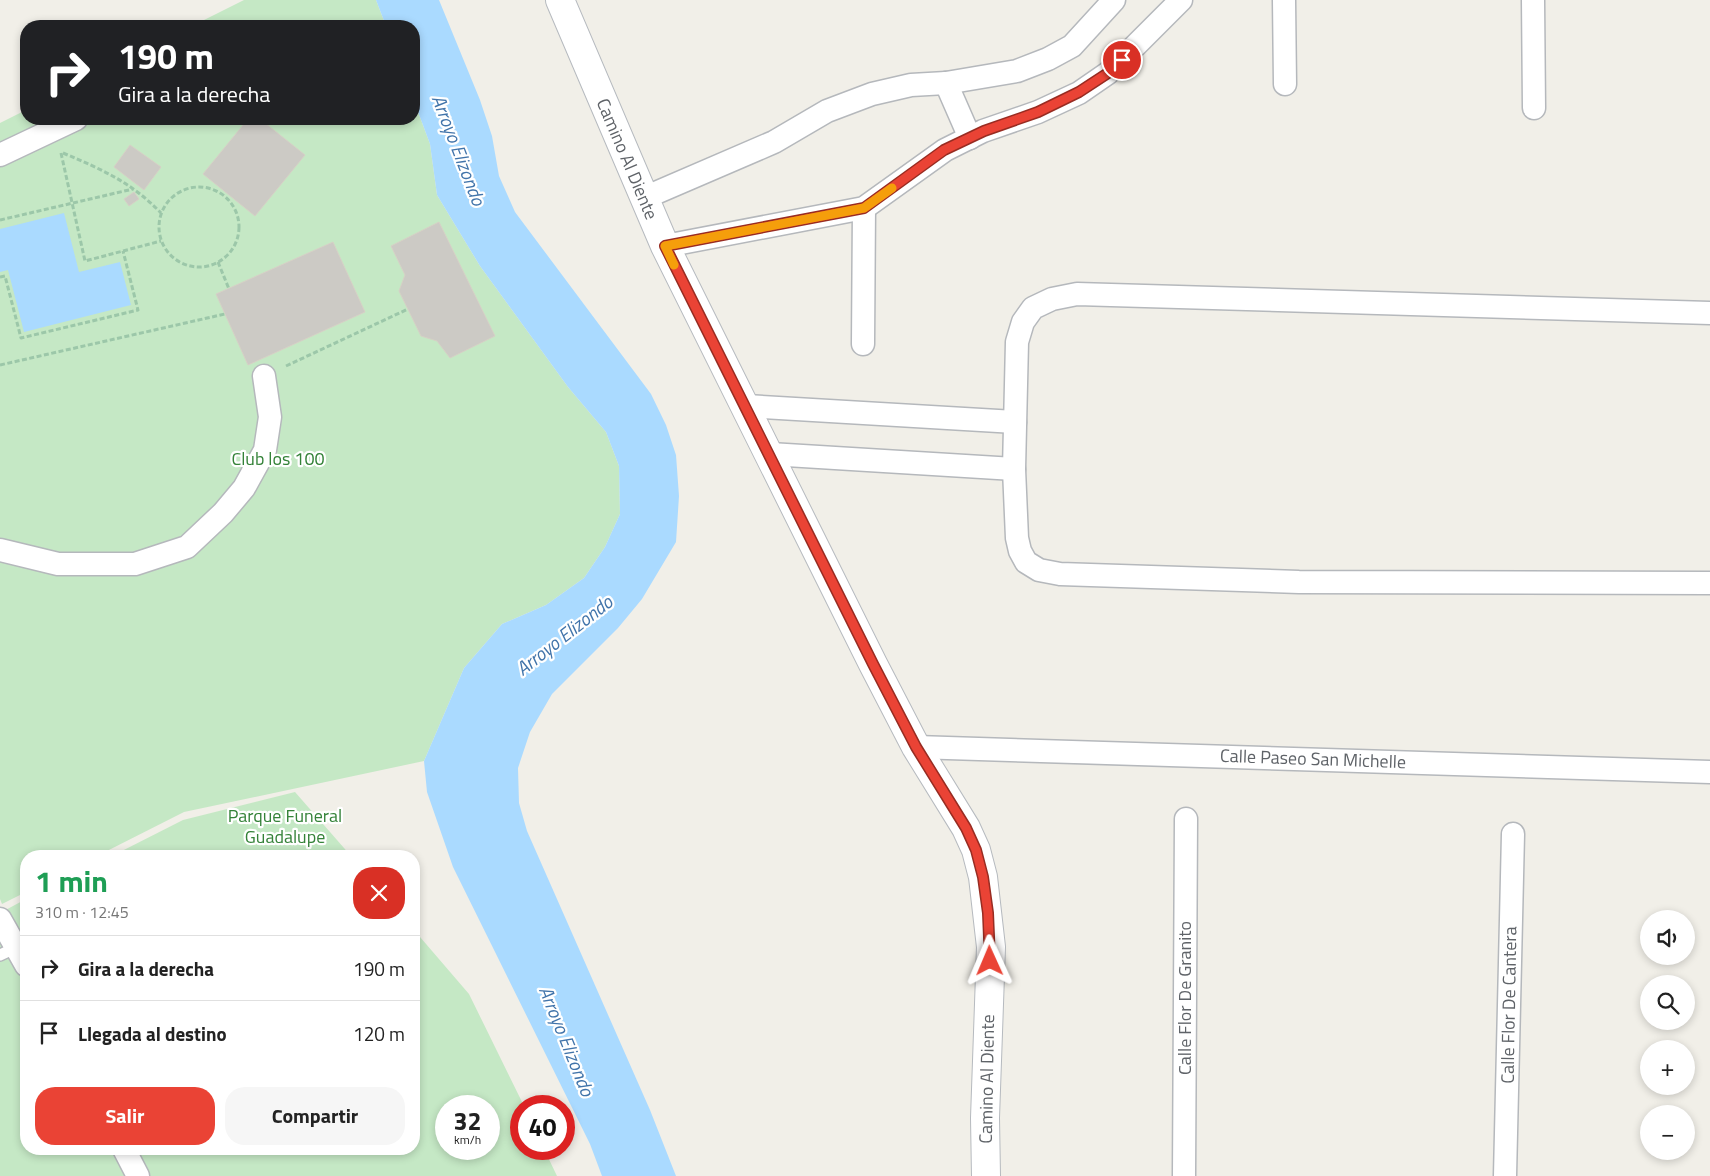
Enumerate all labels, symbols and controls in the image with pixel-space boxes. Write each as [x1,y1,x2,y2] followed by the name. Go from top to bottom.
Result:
[118,29,214,83] text: 190 m
[1101,39,1143,81] pin
[35,40,100,105] icon: right
[1108,46,1136,74] icon: arrive
[118,77,270,111] text: Gira a la derecha
[425,90,494,210] water label: Arroyo Elizondo
[590,94,665,224] street label: Camino Al Diente
[231,445,325,472] park label: Club los 100
[509,587,619,682] water label: Arroyo Elizondo
[1220,742,1407,775] street label: Calle Paseo San Michelle
[228,802,342,850] park label: Parque Funeral Guadalupe
[35,858,108,904] text: 1 min
[353,867,405,919] button: close
[35,900,129,924] text: 310 m · 12:45
[1640,910,1695,1160] map controls
[1640,910,1695,965] button: sound
[1171,921,1198,1075] street label: Calle Flor De Granito
[1494,926,1523,1084] street label: Calle Flor De Cantera
[963,934,1015,986] position arrow
[35,954,63,982] icon: right
[78,954,214,983] text: Gira a la derecha
[353,954,405,983] text: 190 m
[1640,975,1695,1030] button: search
[532,981,603,1101] water label: Arroyo Elizondo
[972,1014,1001,1144] street label: Camino Al Diente
[35,1019,63,1047] icon: arrive
[78,1019,227,1048] text: Llegada al destino
[353,1019,405,1048] text: 120 m
[1640,1040,1695,1095] button: +
[35,1087,215,1145] button: Salir
[225,1087,405,1145] button: Compartir
[510,1095,575,1160] speed limit sign: 40
[453,1102,482,1140] text: 32
[1640,1105,1695,1160] button: −
[454,1130,481,1149] text: km/h

